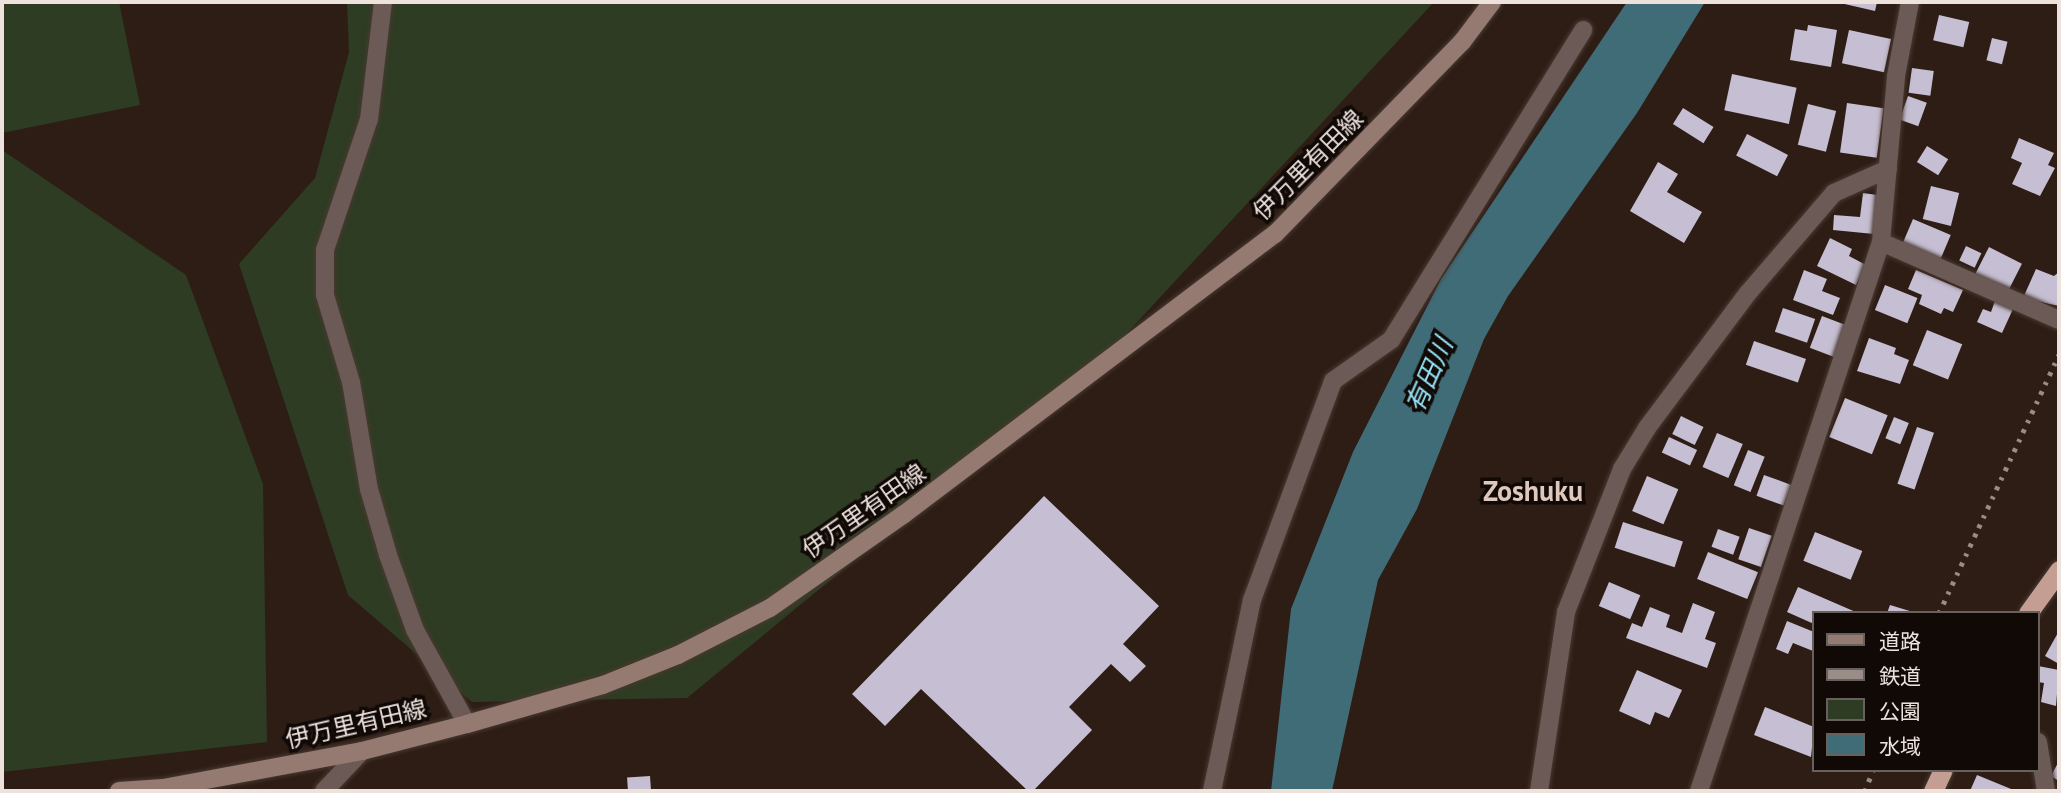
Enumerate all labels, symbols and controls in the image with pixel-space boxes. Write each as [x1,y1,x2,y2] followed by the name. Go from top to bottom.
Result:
[1247,104,1369,226] street label: 伊万里有田線
[1399,333,1459,417] water label: 有田川
[797,458,931,564] street label: 伊万里有田線
[1483,474,1583,508] district label: Zoshuku
[1812,611,2040,772] legend
[1879,628,1921,655] text: 道路
[1879,663,1921,690] text: 鉄道
[283,694,429,754] street label: 伊万里有田線
[1879,698,1921,725] text: 公園
[1879,733,1921,760] text: 水域

